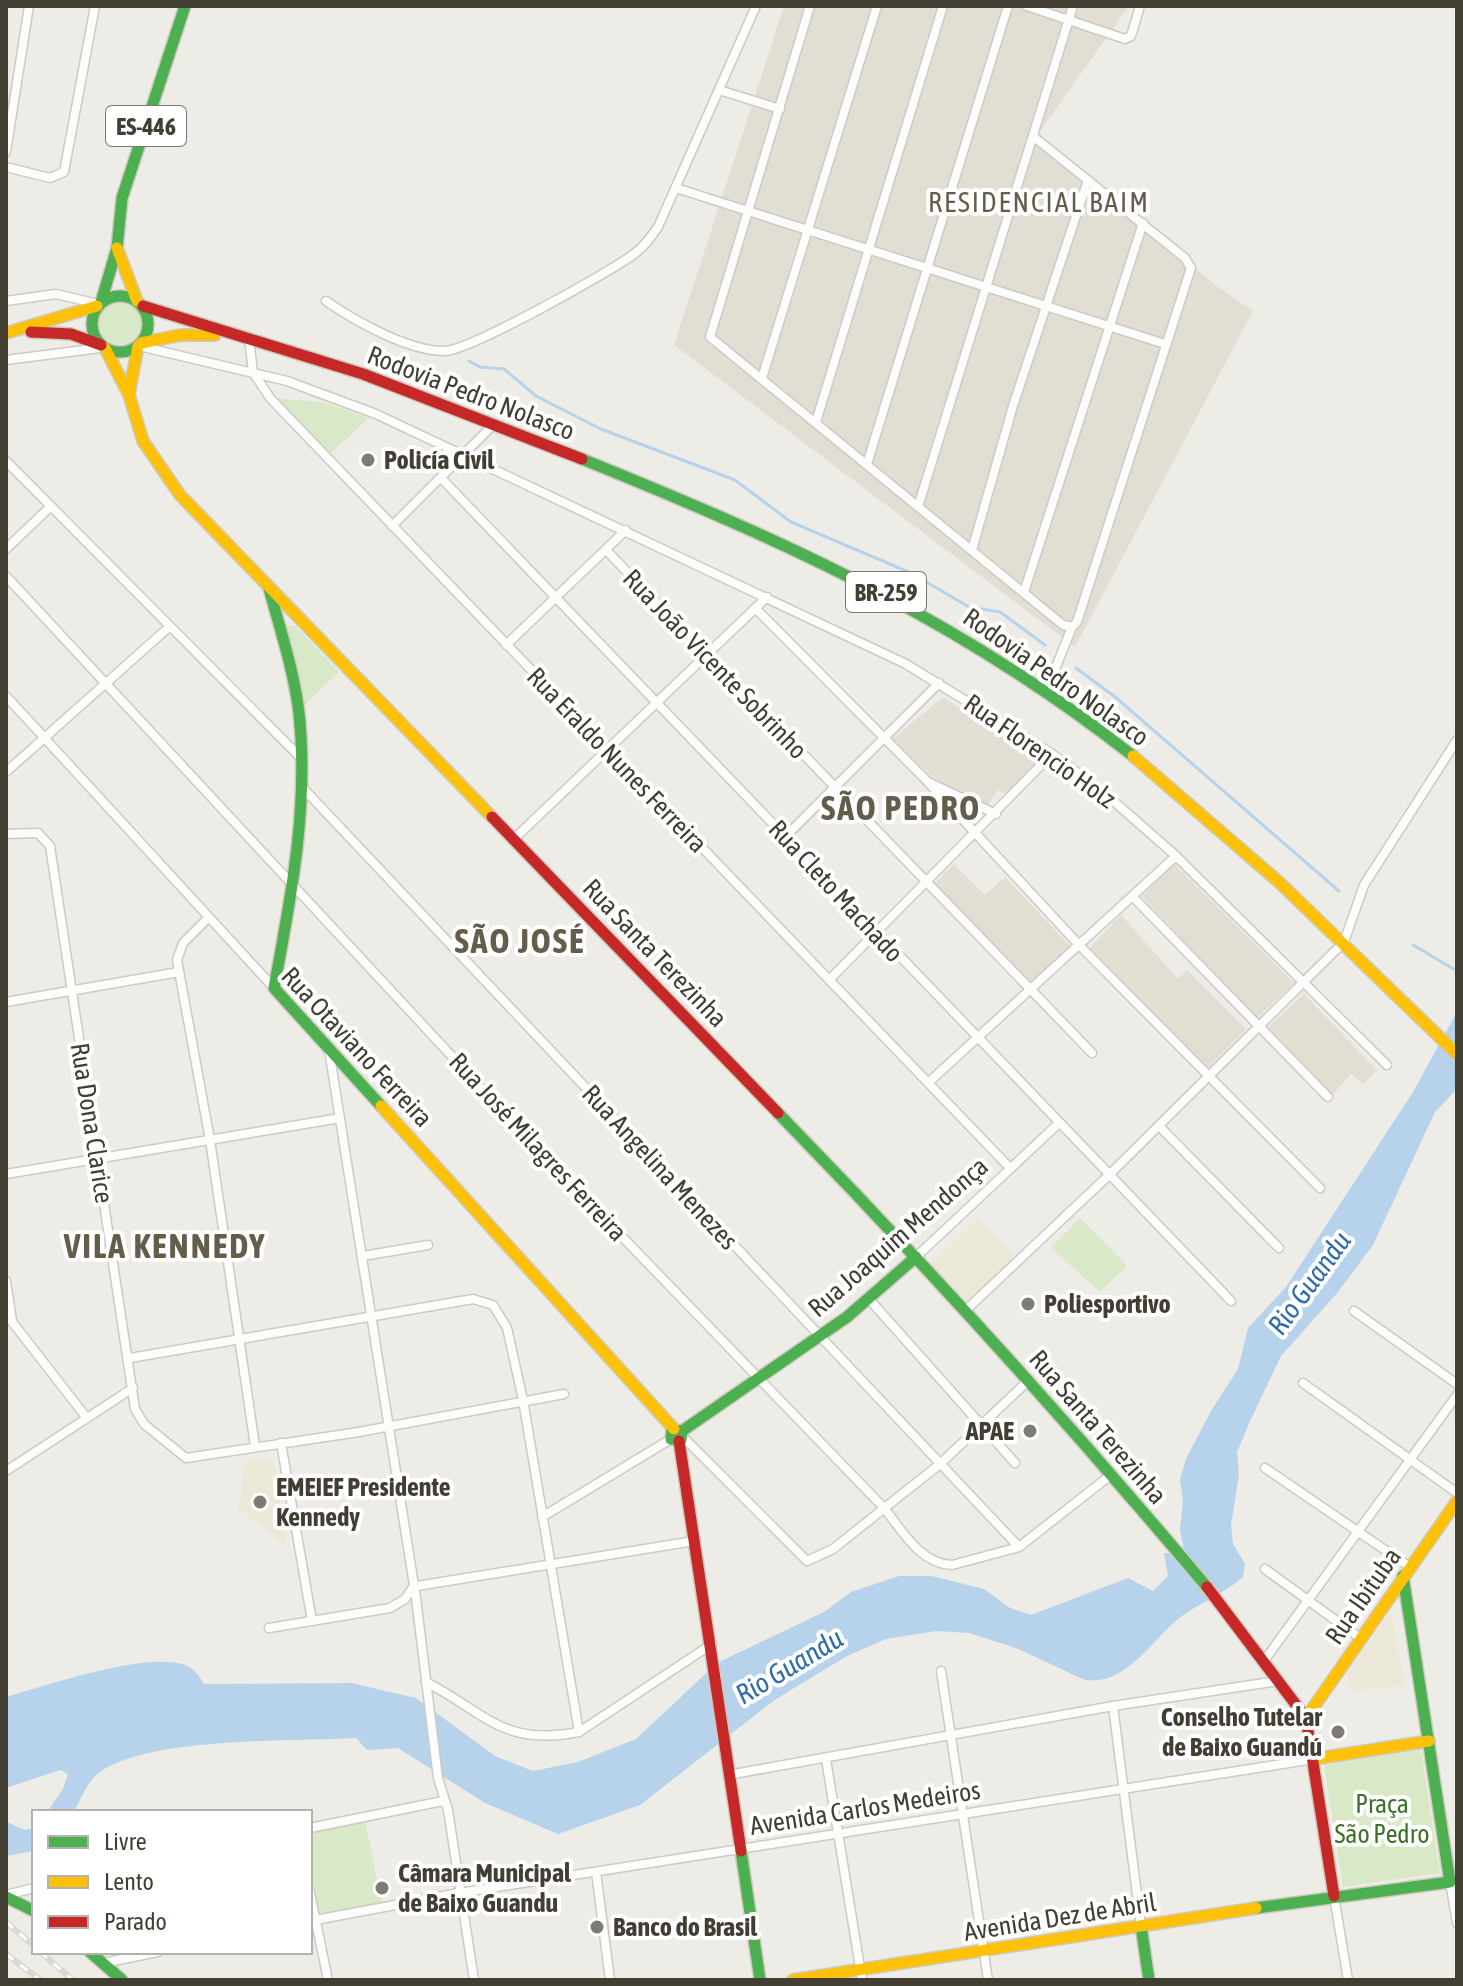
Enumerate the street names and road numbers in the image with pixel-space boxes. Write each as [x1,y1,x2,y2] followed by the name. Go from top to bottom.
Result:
[106,106,186,146] road number: ES-446
[363,340,579,446] street label: Rodovia Pedro Nolasco
[617,563,813,765] street label: Rua João Vicente Sobrinho
[846,572,926,612] road number: BR-259
[958,602,1154,752] street label: Rodovia Pedro Nolasco
[521,661,713,859] street label: Rua Eraldo Nunes Ferreira
[959,688,1121,814] street label: Rua Florencio Holz
[763,814,909,968] street label: Rua Cleto Machado
[577,873,733,1033] street label: Rua Santa Terezinha
[275,961,439,1133] street label: Rua Otaviano Ferreira
[65,1041,119,1205] street label: Rua Dona Clarice
[443,1047,633,1247] street label: Rua José Milagres Ferreira
[576,1079,744,1255] street label: Rua Angelina Menezes
[802,1151,994,1323] street label: Rua Joaquim Mendonça
[1023,1344,1173,1510] street label: Rua Santa Terezinha
[1319,1542,1407,1650] street label: Rua Ibituba
[748,1775,982,1841] street label: Avenida Carlos Medeiros
[962,1887,1158,1947] street label: Avenida Dez de Abril

